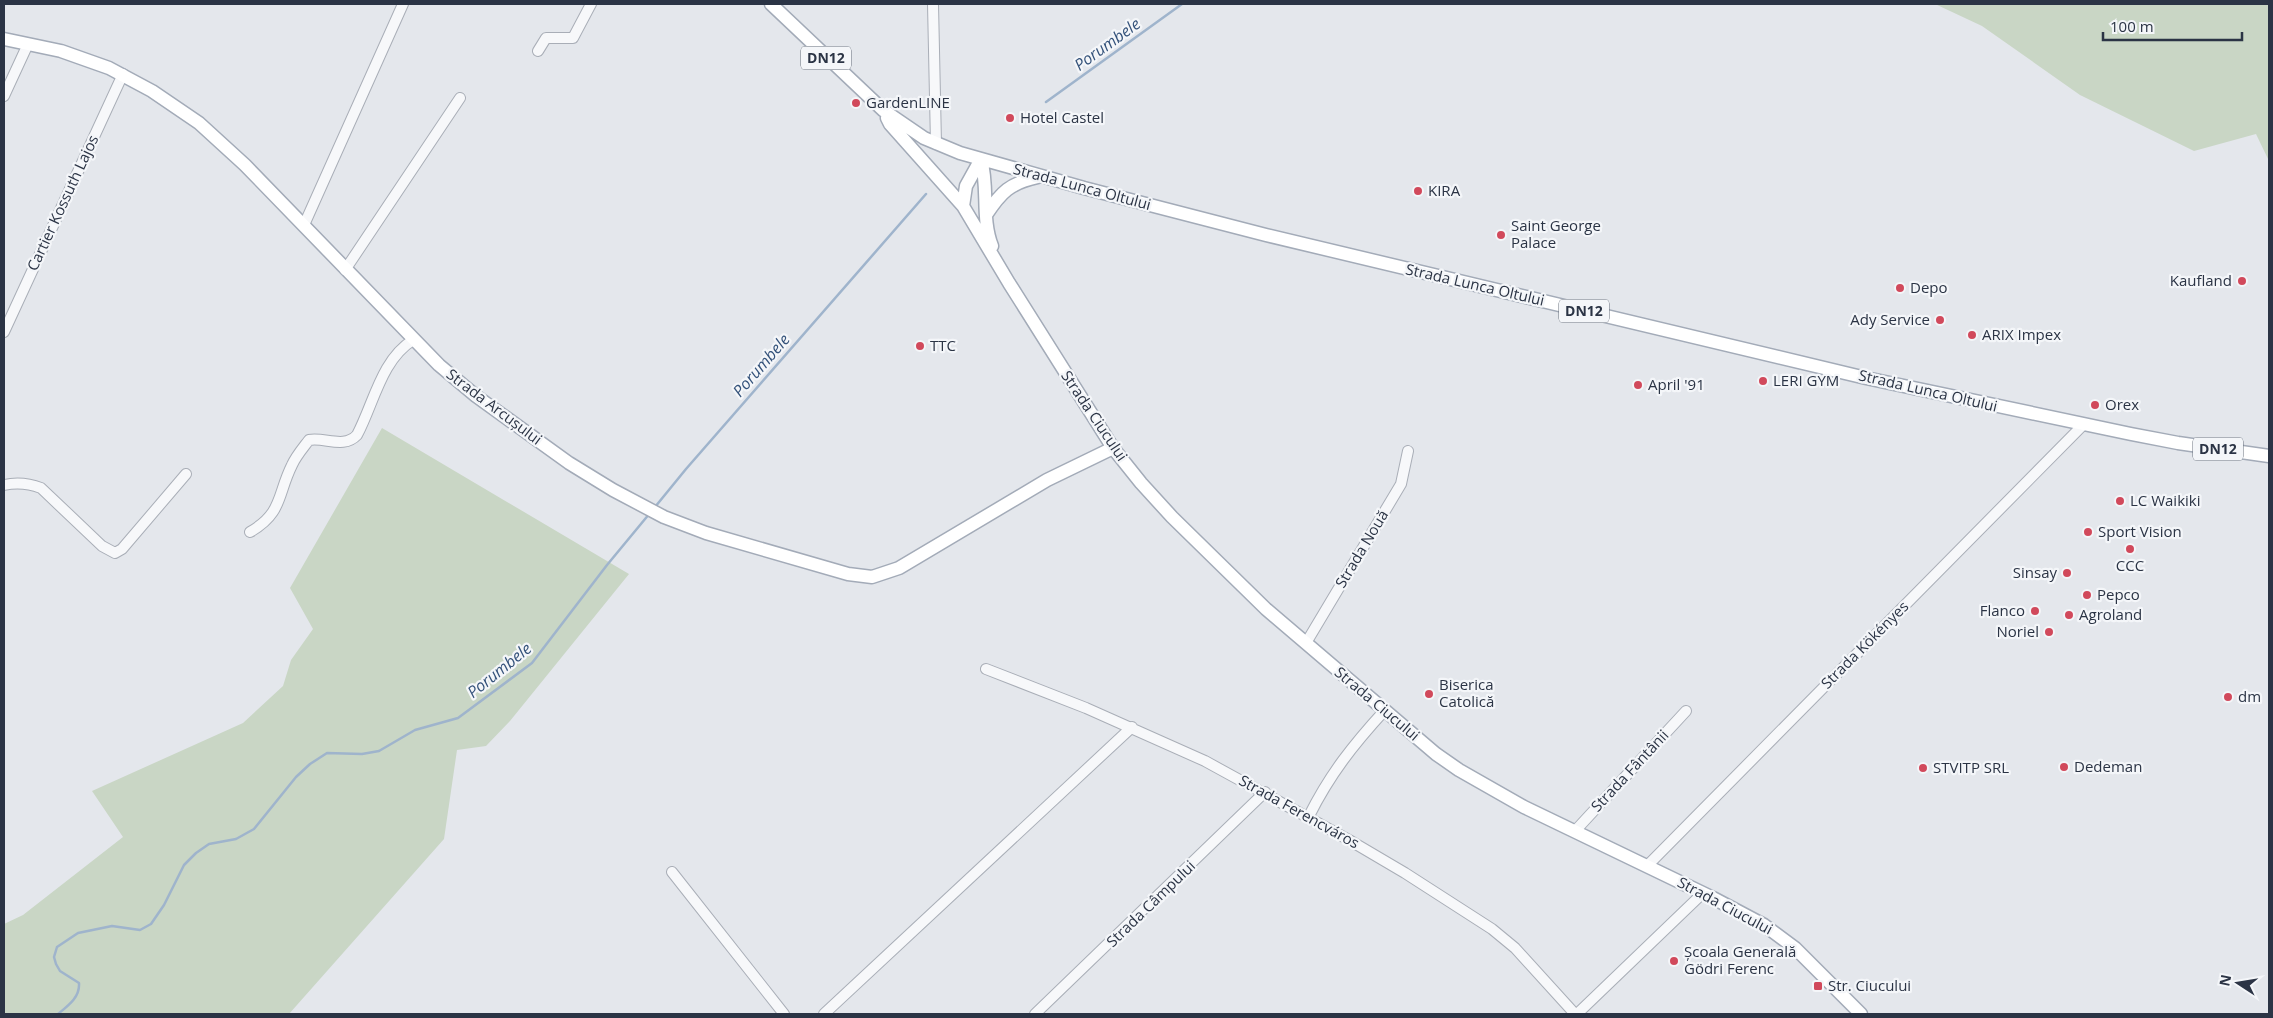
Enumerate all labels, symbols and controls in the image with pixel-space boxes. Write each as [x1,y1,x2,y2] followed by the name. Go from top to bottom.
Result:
[2103,10,2242,42] scale bar
[1069,13,1145,75] water label: Porumbele
[2110,16,2154,36] text: 100 m
[801,46,851,70] road number: DN12
[866,92,950,112] place label: GardenLINE
[850,97,862,109] marker: GardenLINE
[1020,107,1104,127] place label: Hotel Castel
[1004,112,1016,124] marker: Hotel Castel
[22,131,102,274] street label: Cartier Kossuth Lajos
[1011,158,1153,214] street label: Strada Lunca Oltului
[1428,180,1461,200] place label: KIRA
[1412,185,1424,197] marker: KIRA
[1511,215,1601,252] place label: Saint George Palace
[1495,229,1507,241] marker: Saint George Palace
[1404,258,1547,310] street label: Strada Lunca Oltului
[2170,270,2232,290] place label: Kaufland
[2236,275,2248,287] marker: Kaufland
[1910,277,1948,297] place label: Depo
[1894,282,1906,294] marker: Depo
[1559,300,1609,322] road number: DN12
[1850,309,1930,329] place label: Ady Service
[1934,314,1946,326] marker: Ady Service
[1982,324,2061,344] place label: ARIX Impex
[728,329,795,401] water label: Porumbele
[1966,329,1978,341] marker: ARIX Impex
[930,335,956,355] place label: TTC
[914,340,926,352] marker: TTC
[443,364,546,449] street label: Strada Arcușului
[1857,364,2000,416] street label: Strada Lunca Oltului
[1057,366,1132,465] street label: Strada Ciucului
[1773,370,1839,390] place label: LERI GYM
[1648,374,1705,394] place label: April '91
[1757,375,1769,387] marker: LERI GYM
[1632,379,1644,391] marker: April '91
[2105,394,2139,414] place label: Orex
[2089,399,2101,411] marker: Orex
[2193,438,2243,460] road number: DN12
[2130,490,2200,510] place label: LC Waikiki
[2114,495,2126,507] marker: LC Waikiki
[1330,506,1392,591] street label: Strada Nouă
[2098,521,2182,541] place label: Sport Vision
[2082,526,2094,538] marker: Sport Vision
[2124,543,2136,555] marker: CCC
[2116,555,2144,575] place label: CCC
[2013,562,2057,582] place label: Sinsay
[2061,567,2073,579] marker: Sinsay
[2097,584,2140,604] place label: Pepco
[2081,589,2093,601] marker: Pepco
[1816,596,1912,692] street label: Strada Kökényes
[1980,600,2025,620] place label: Flanco
[2079,604,2142,624] place label: Agroland
[2029,605,2041,617] marker: Flanco
[2063,609,2075,621] marker: Agroland
[1997,621,2039,641] place label: Noriel
[2043,626,2055,638] marker: Noriel
[462,637,536,703] water label: Porumbele
[1331,662,1424,745] street label: Strada Ciucului
[1439,674,1494,711] place label: Biserica Catolică
[2238,686,2261,706] place label: dm
[1423,688,1435,700] marker: Biserica Catolică
[2222,691,2234,703] marker: dm
[1586,725,1672,816] street label: Strada Fântânii
[2074,756,2142,776] place label: Dedeman
[1933,757,2009,777] place label: STVITP SRL
[2058,761,2070,773] marker: Dedeman
[1917,762,1929,774] marker: STVITP SRL
[1236,770,1363,853] street label: Strada Ferencváros
[1102,856,1199,951] street label: Strada Câmpului
[1674,872,1777,939] street label: Strada Ciucului
[1684,941,1796,978] place label: Școala Generală Gödri Ferenc
[1668,955,1680,967] marker: Școala Generală Gödri Ferenc
[2213,958,2263,1008] north arrow
[2214,973,2235,988] text: N
[1828,975,1911,995] place label: Str. Ciucului
[1812,980,1824,992] marker: Str. Ciucului

